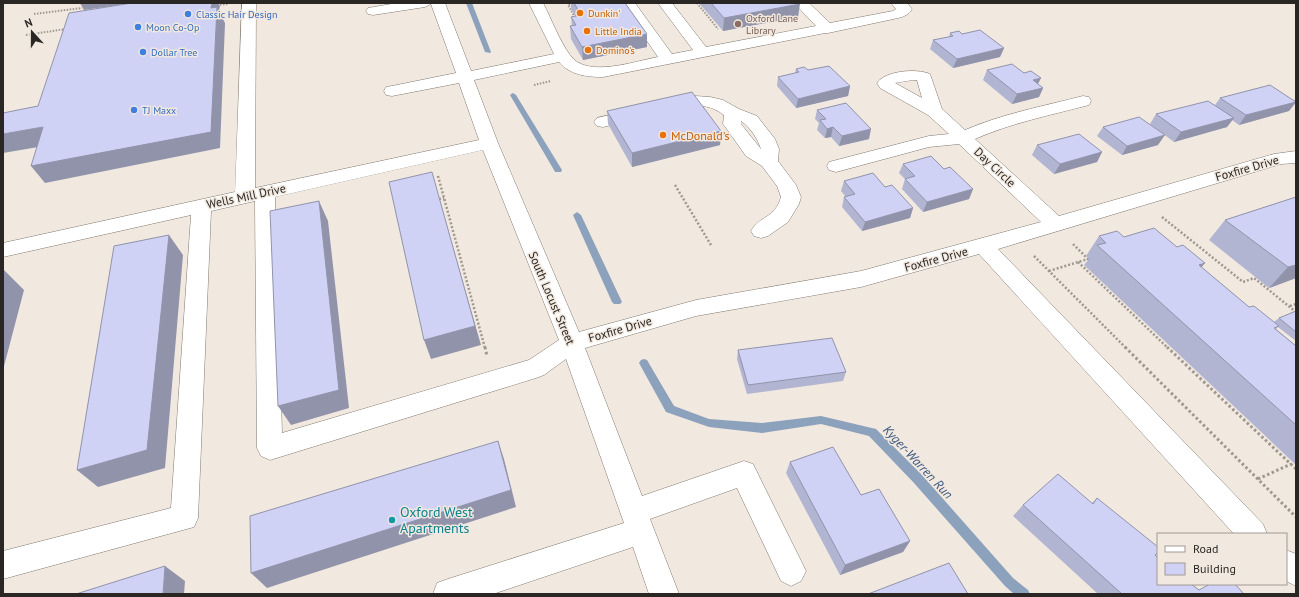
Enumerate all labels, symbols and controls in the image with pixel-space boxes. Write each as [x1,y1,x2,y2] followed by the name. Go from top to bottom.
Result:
[588,7,621,20] place label: Dunkin'
[196,8,277,21] place label: Classic Hair Design
[575,8,585,18] marker: Dunkin'
[183,9,193,19] marker: Classic Hair Design
[12,12,52,52] north arrow
[746,12,798,37] place label: Oxford Lane Library
[23,15,34,30] text: N
[733,19,743,29] marker: Oxford Lane Library
[146,21,199,34] place label: Moon Co-Op
[133,22,143,32] marker: Moon Co-Op
[595,25,642,38] place label: Little India
[582,26,592,36] marker: Little India
[596,44,635,57] place label: Domino's
[583,45,593,55] marker: Domino's
[151,46,197,59] place label: Dollar Tree
[138,47,148,57] marker: Dollar Tree
[142,104,176,117] place label: TJ Maxx
[129,105,139,115] marker: TJ Maxx
[671,128,730,143] place label: McDonald's
[658,130,668,140] marker: McDonald's
[971,144,1019,190] street label: Day Circle
[1214,152,1280,184] street label: Foxfire Drive
[205,180,287,212] street label: Wells Mill Drive
[903,243,969,275] street label: Foxfire Drive
[526,249,578,347] street label: South Locust Street
[587,313,653,345] street label: Foxfire Drive
[879,422,957,503] water label: Kyger-Warren Run
[400,503,473,537] place label: Oxford West Apartments
[387,515,397,525] marker: Oxford West Apartments
[1157,533,1287,585] legend
[1193,541,1218,556] text: Road
[1193,561,1236,576] text: Building

